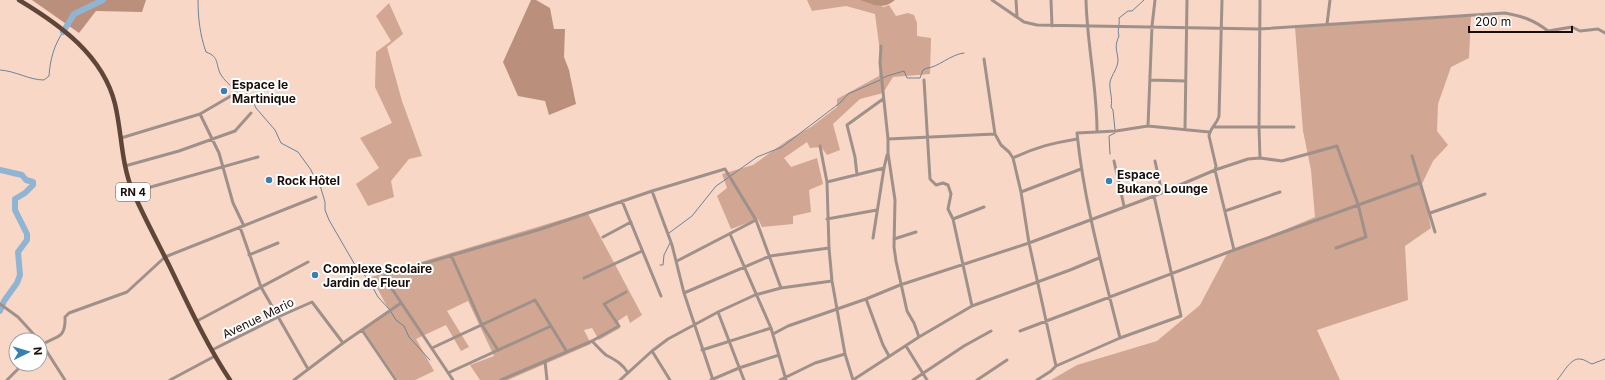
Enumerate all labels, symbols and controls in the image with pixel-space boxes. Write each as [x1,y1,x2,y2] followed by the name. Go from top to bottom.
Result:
[1469,8,1572,34] scale bar
[1475,14,1511,29] text: 200 m
[232,77,296,106] place label: Espace le Martinique
[219,86,229,96] marker: Espace le Martinique
[1117,167,1208,196] place label: Espace Bukano Lounge
[277,173,340,188] place label: Rock Hôtel
[264,175,274,185] marker: Rock Hôtel
[1104,176,1114,186] marker: Espace Bukano Lounge
[116,183,150,201] road number: RN 4
[323,261,432,290] place label: Complexe Scolaire Jardin de Fleur
[310,270,320,280] marker: Complexe Scolaire Jardin de Fleur
[220,294,296,342] street label: Avenue Mario
[8,332,48,372] north arrow
[31,346,45,356] text: N

